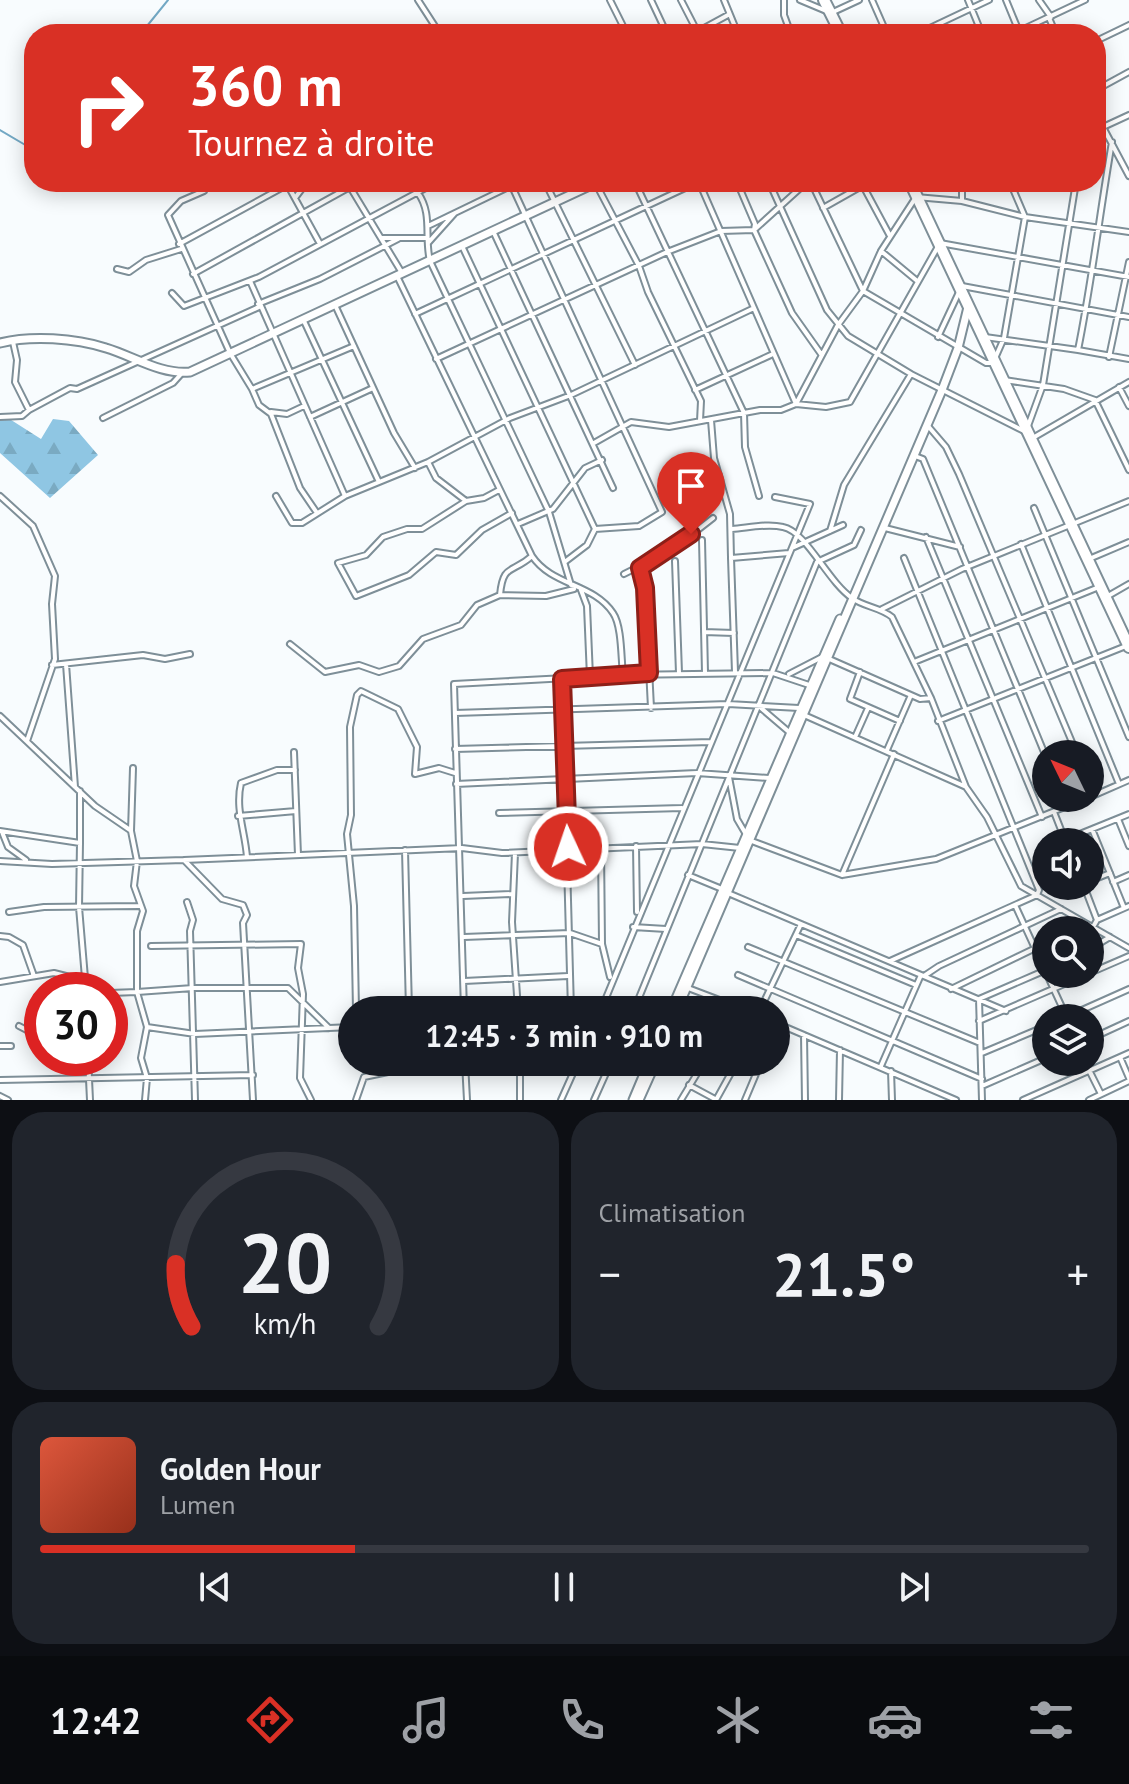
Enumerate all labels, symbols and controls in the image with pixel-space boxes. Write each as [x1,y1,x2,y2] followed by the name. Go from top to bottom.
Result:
[188,49,343,121] text: 360 m
[56,56,160,160] icon: right
[188,119,435,166] text: Tournez à droite
[657,452,725,534] pin
[669,464,713,508] icon: arrive
[1032,740,1104,812] north arrow
[1032,740,1104,1076] map controls
[526,805,610,889] position arrow
[1032,828,1104,900] button: sound
[1032,916,1104,988] button: search
[24,972,128,1076] speed limit sign: 30
[1032,1004,1104,1076] button: layers
[425,1016,703,1055] text: 12:45 · 3 min · 910 m
[599,1196,745,1229] text: Climatisation
[238,1208,332,1316] text: 20
[772,1235,915,1313] text: 21.5°
[599,1245,621,1302] text: −
[1067,1245,1089,1302] text: +
[254,1305,317,1342] text: km/h
[160,1449,321,1488] text: Golden Hour
[160,1488,235,1521] text: Lumen
[193,1565,237,1609] icon: previous
[542,1565,586,1609] icon: pause
[892,1565,936,1609] icon: next
[242,1692,298,1748] icon: directions
[398,1692,454,1748] icon: music
[554,1692,610,1748] icon: phone
[710,1692,766,1748] icon: climate
[867,1692,923,1748] icon: car
[1023,1692,1079,1748] icon: filters
[50,1697,141,1744] text: 12:42

